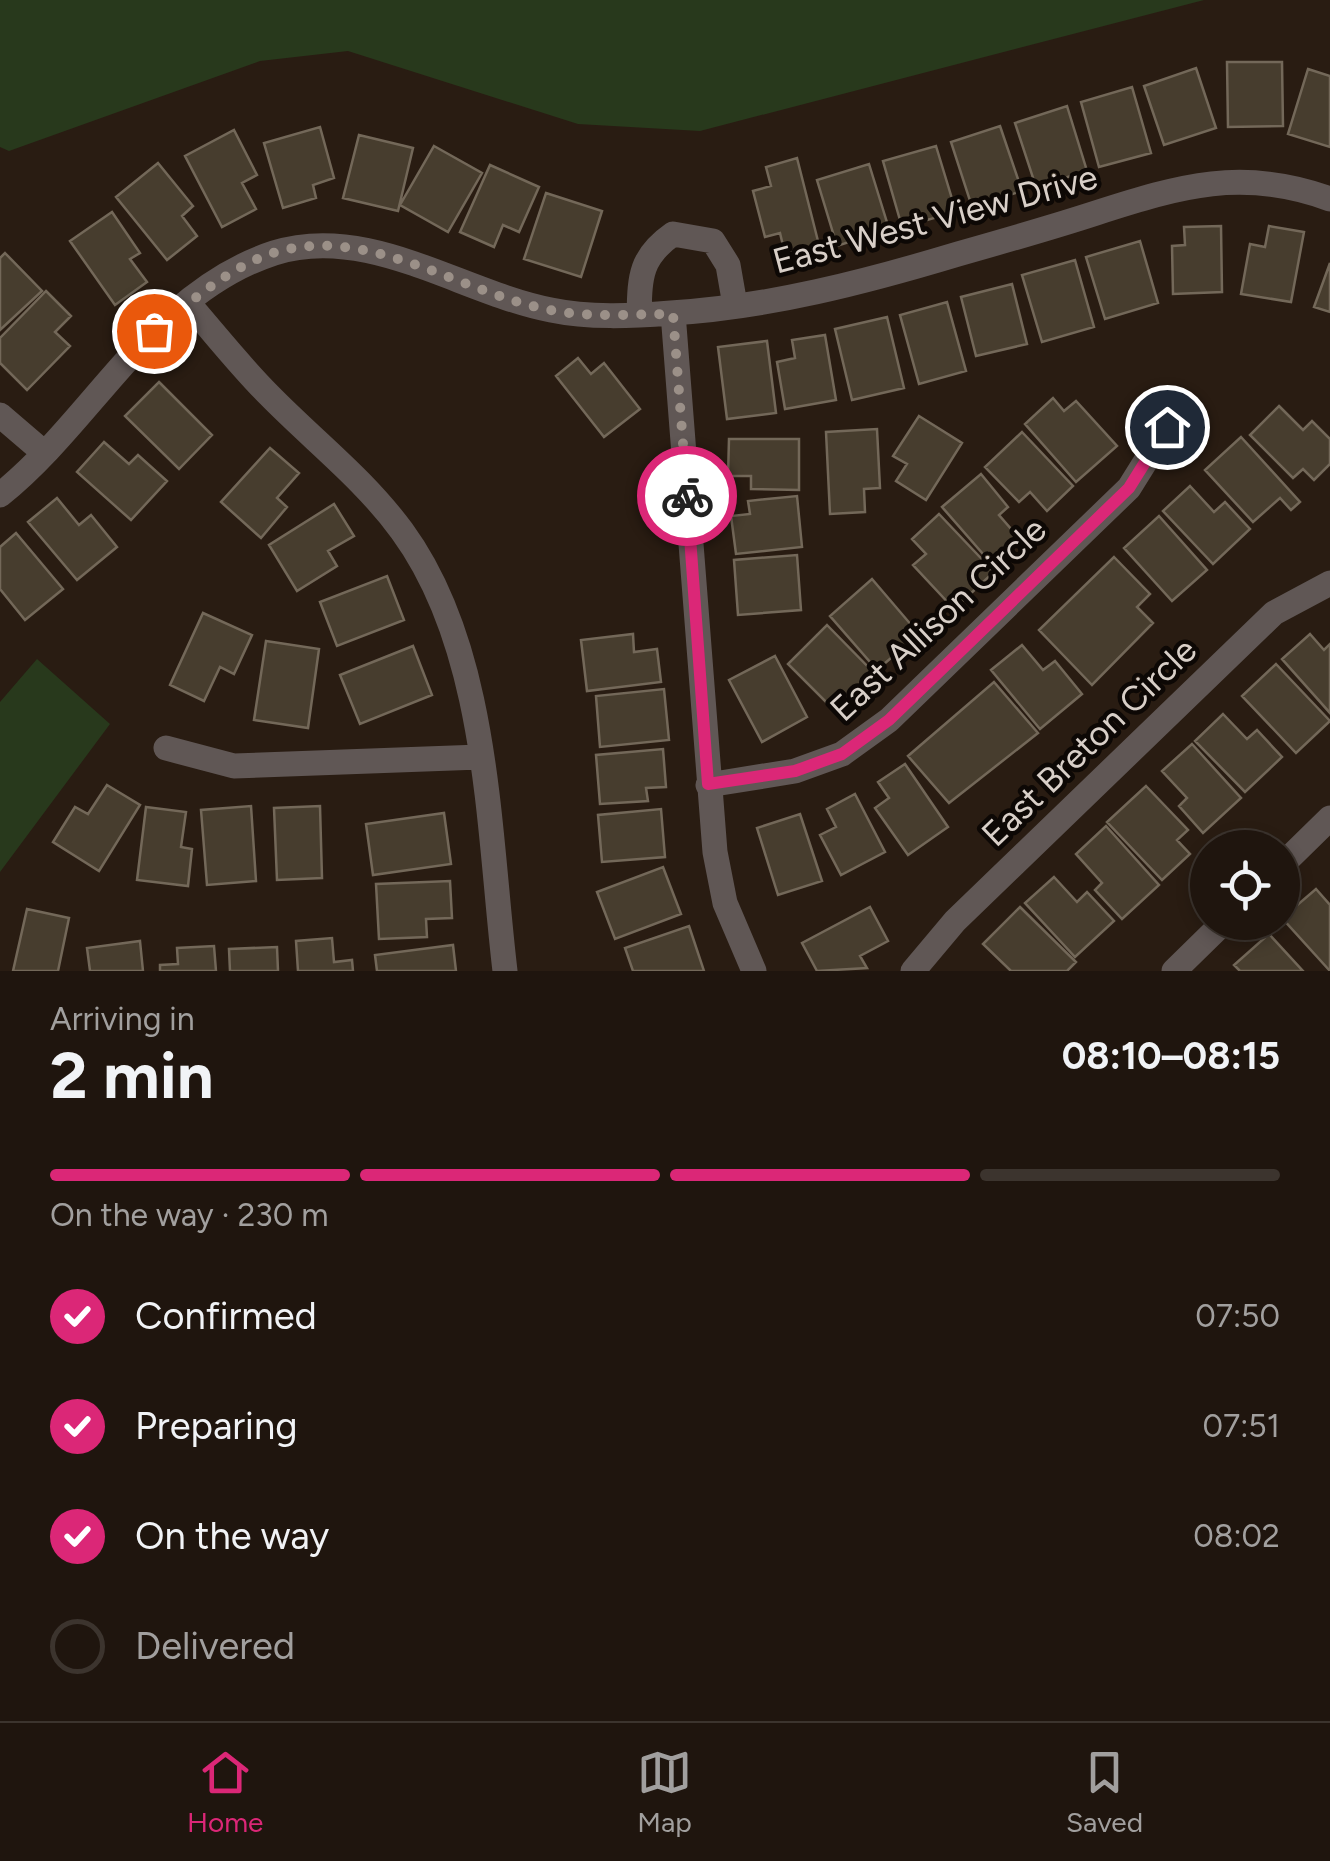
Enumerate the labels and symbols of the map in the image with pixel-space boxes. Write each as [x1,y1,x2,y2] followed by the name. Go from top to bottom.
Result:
[768,155,1102,283] street label: East West View Drive
[112,289,197,374] pin
[1125,385,1210,470] pin
[637,446,737,546] courier
[821,508,1055,730] street label: East Allison Circle
[973,629,1205,855] street label: East Breton Circle

